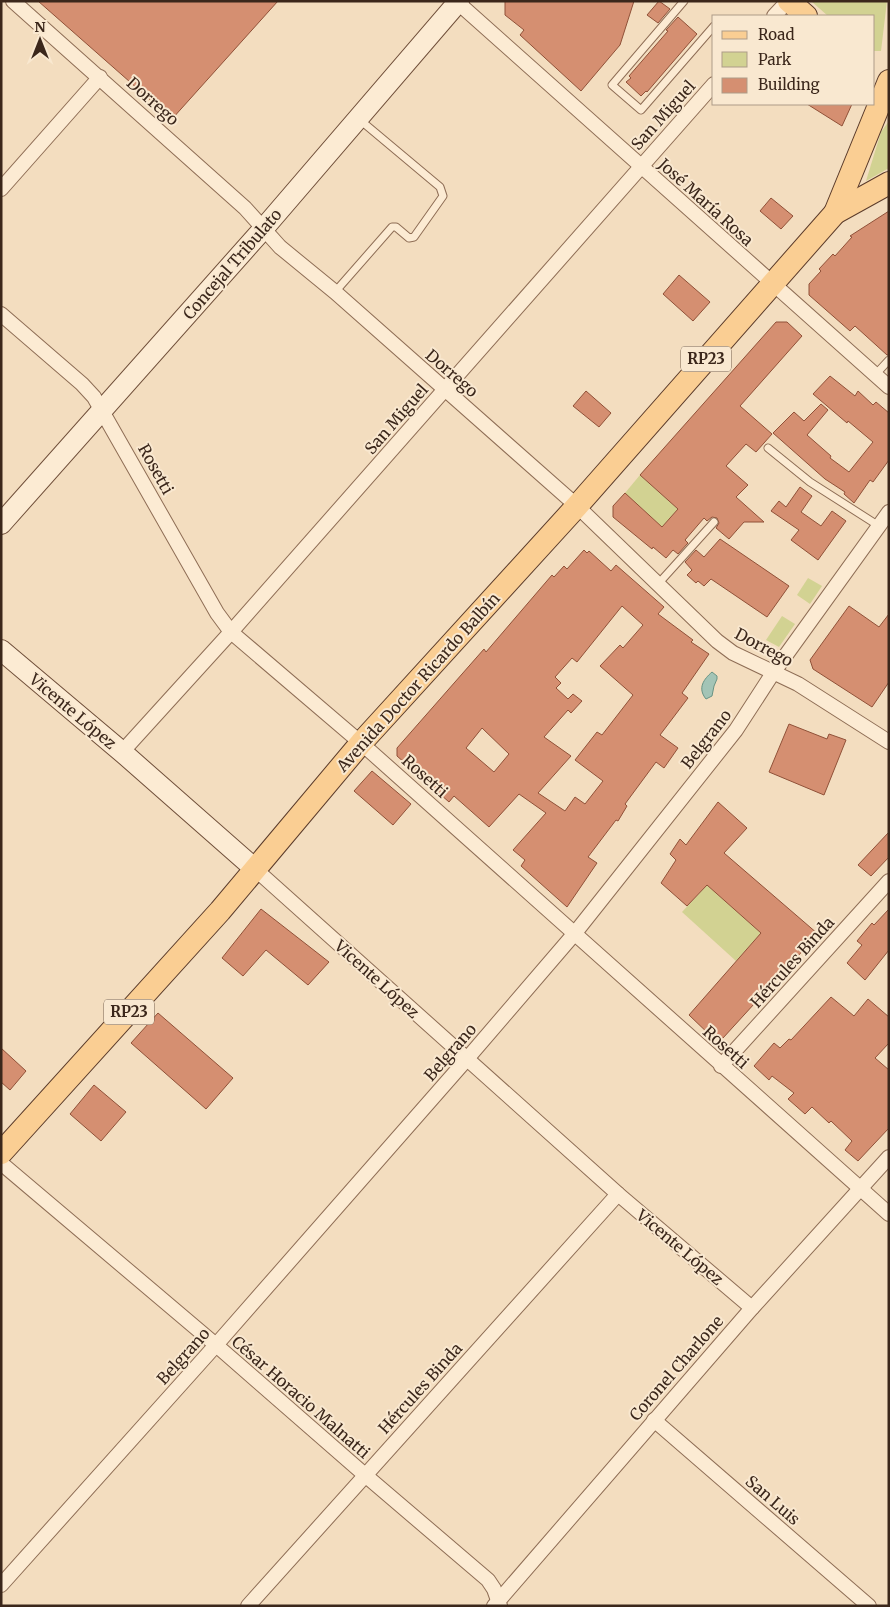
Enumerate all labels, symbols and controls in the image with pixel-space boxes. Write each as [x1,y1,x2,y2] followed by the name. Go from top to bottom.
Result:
[15,15,65,65] north arrow
[712,15,875,105] legend
[34,18,46,36] text: N
[758,25,794,44] text: Road
[758,50,792,69] text: Park
[123,73,183,129] street label: Dorrego
[758,75,820,94] text: Building
[627,76,699,154] street label: San Miguel
[654,153,758,250] street label: José María Rosa
[178,205,286,323] street label: Concejal Tribulato
[422,345,482,401] street label: Dorrego
[681,346,731,372] road number: RP23
[360,380,432,458] street label: San Miguel
[134,440,178,498] street label: Rosetti
[332,588,504,776] street label: Avenida Doctor Ricardo Balbín
[732,623,796,671] street label: Dorrego
[25,668,121,753] street label: Vicente López
[677,705,735,773] street label: Belgrano
[398,750,452,802] street label: Rosetti
[746,912,838,1012] street label: Hércules Binda
[330,935,424,1022] street label: Vicente López
[104,1000,154,1024] road number: RP23
[420,1019,480,1085] street label: Belgrano
[699,1021,753,1073] street label: Rosetti
[632,1204,728,1289] street label: Vicente López
[625,1311,727,1425] street label: Coronel Charlone
[152,1323,214,1389] street label: Belgrano
[228,1331,374,1463] street label: César Horacio Malnatti
[374,1338,466,1438] street label: Hércules Binda
[742,1471,804,1529] street label: San Luis

